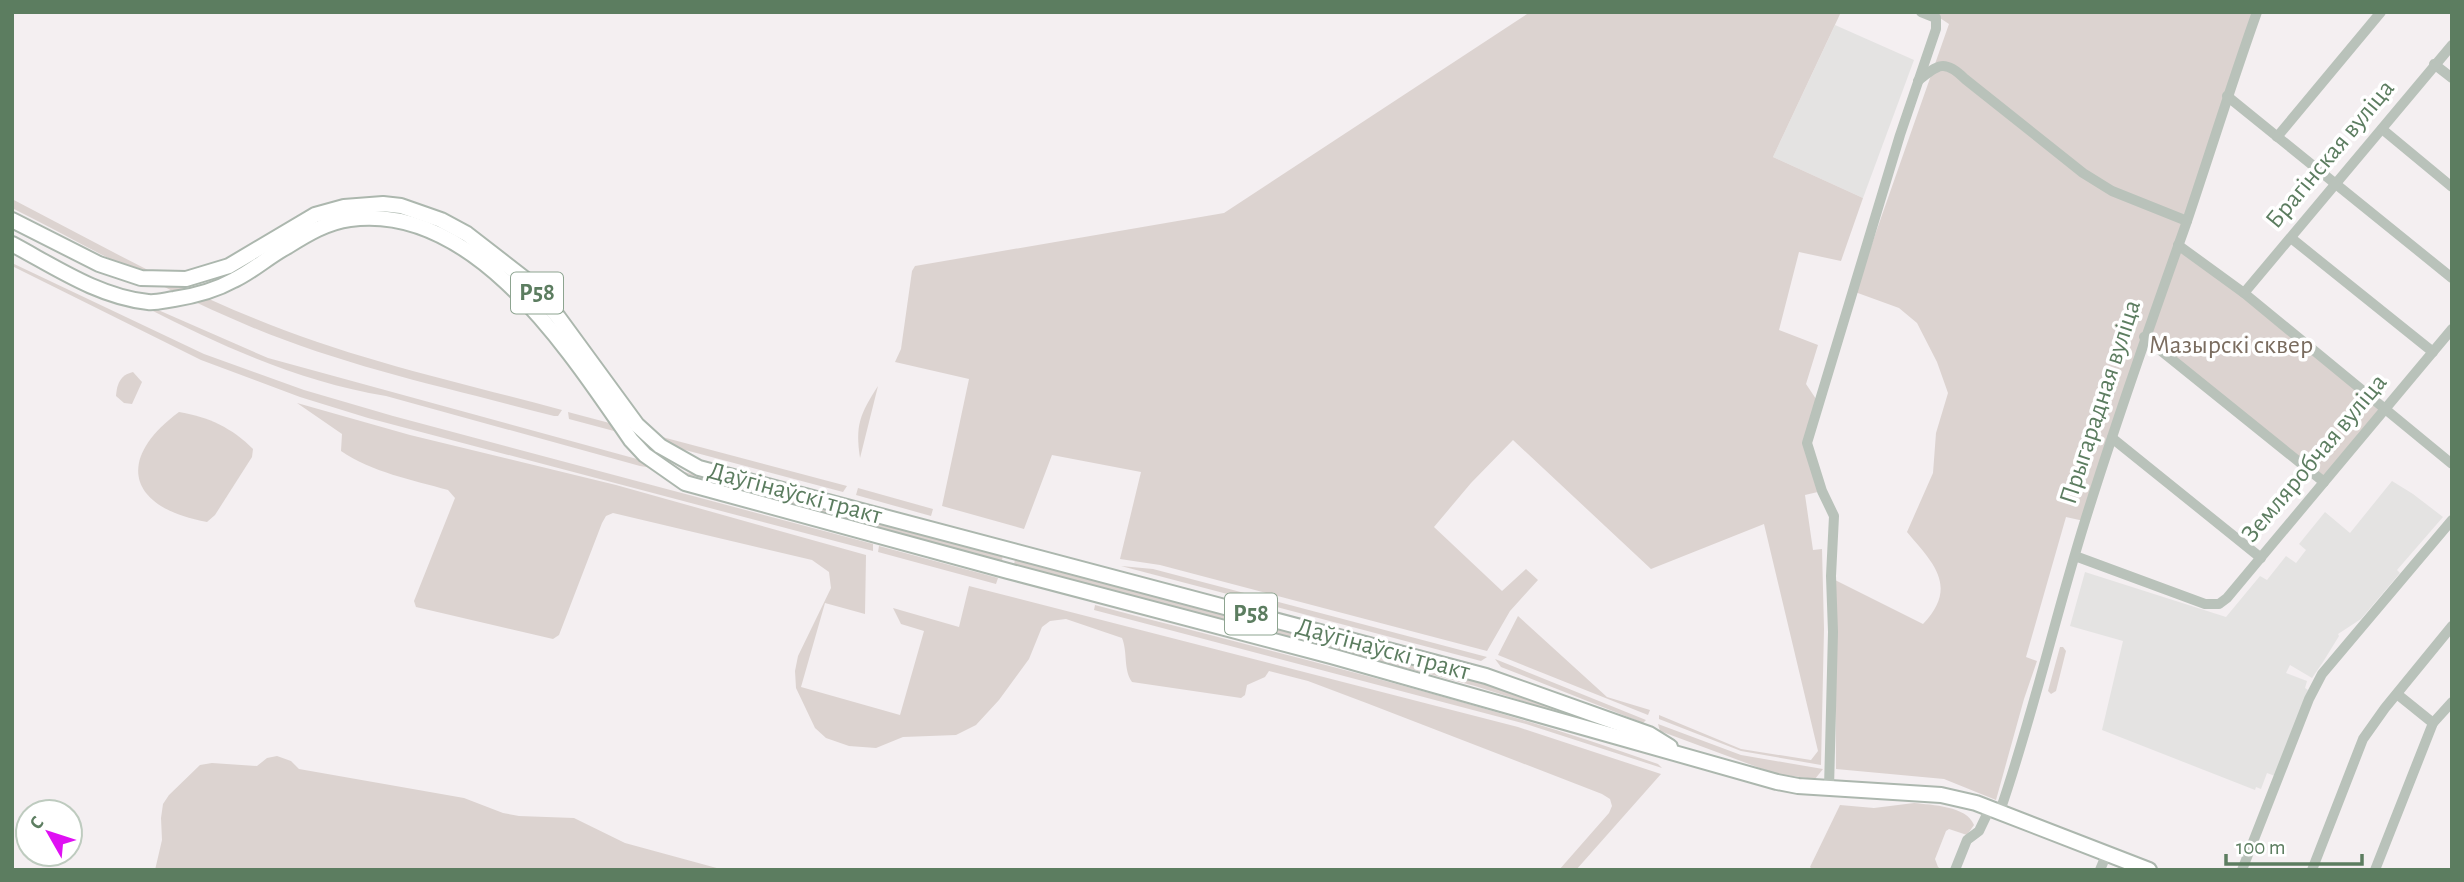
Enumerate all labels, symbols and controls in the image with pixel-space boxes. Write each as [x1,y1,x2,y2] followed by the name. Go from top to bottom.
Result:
[2261,75,2399,233] street label: Брагінская вуліца
[511,272,563,314] road number: Р58
[2055,297,2145,507] street label: Прыгарадная вуліца
[2149,332,2313,358] park label: Мазырскі сквер
[2236,369,2392,547] street label: Земляробчая вуліца
[705,457,885,529] street label: Даўгінаўскі тракт
[1225,594,1277,634] road number: Р58
[1293,613,1473,685] street label: Даўгінаўскі тракт
[14,798,84,868] north arrow
[26,813,48,833] text: С
[2226,822,2362,866] scale bar
[2236,837,2286,858] text: 100 m

